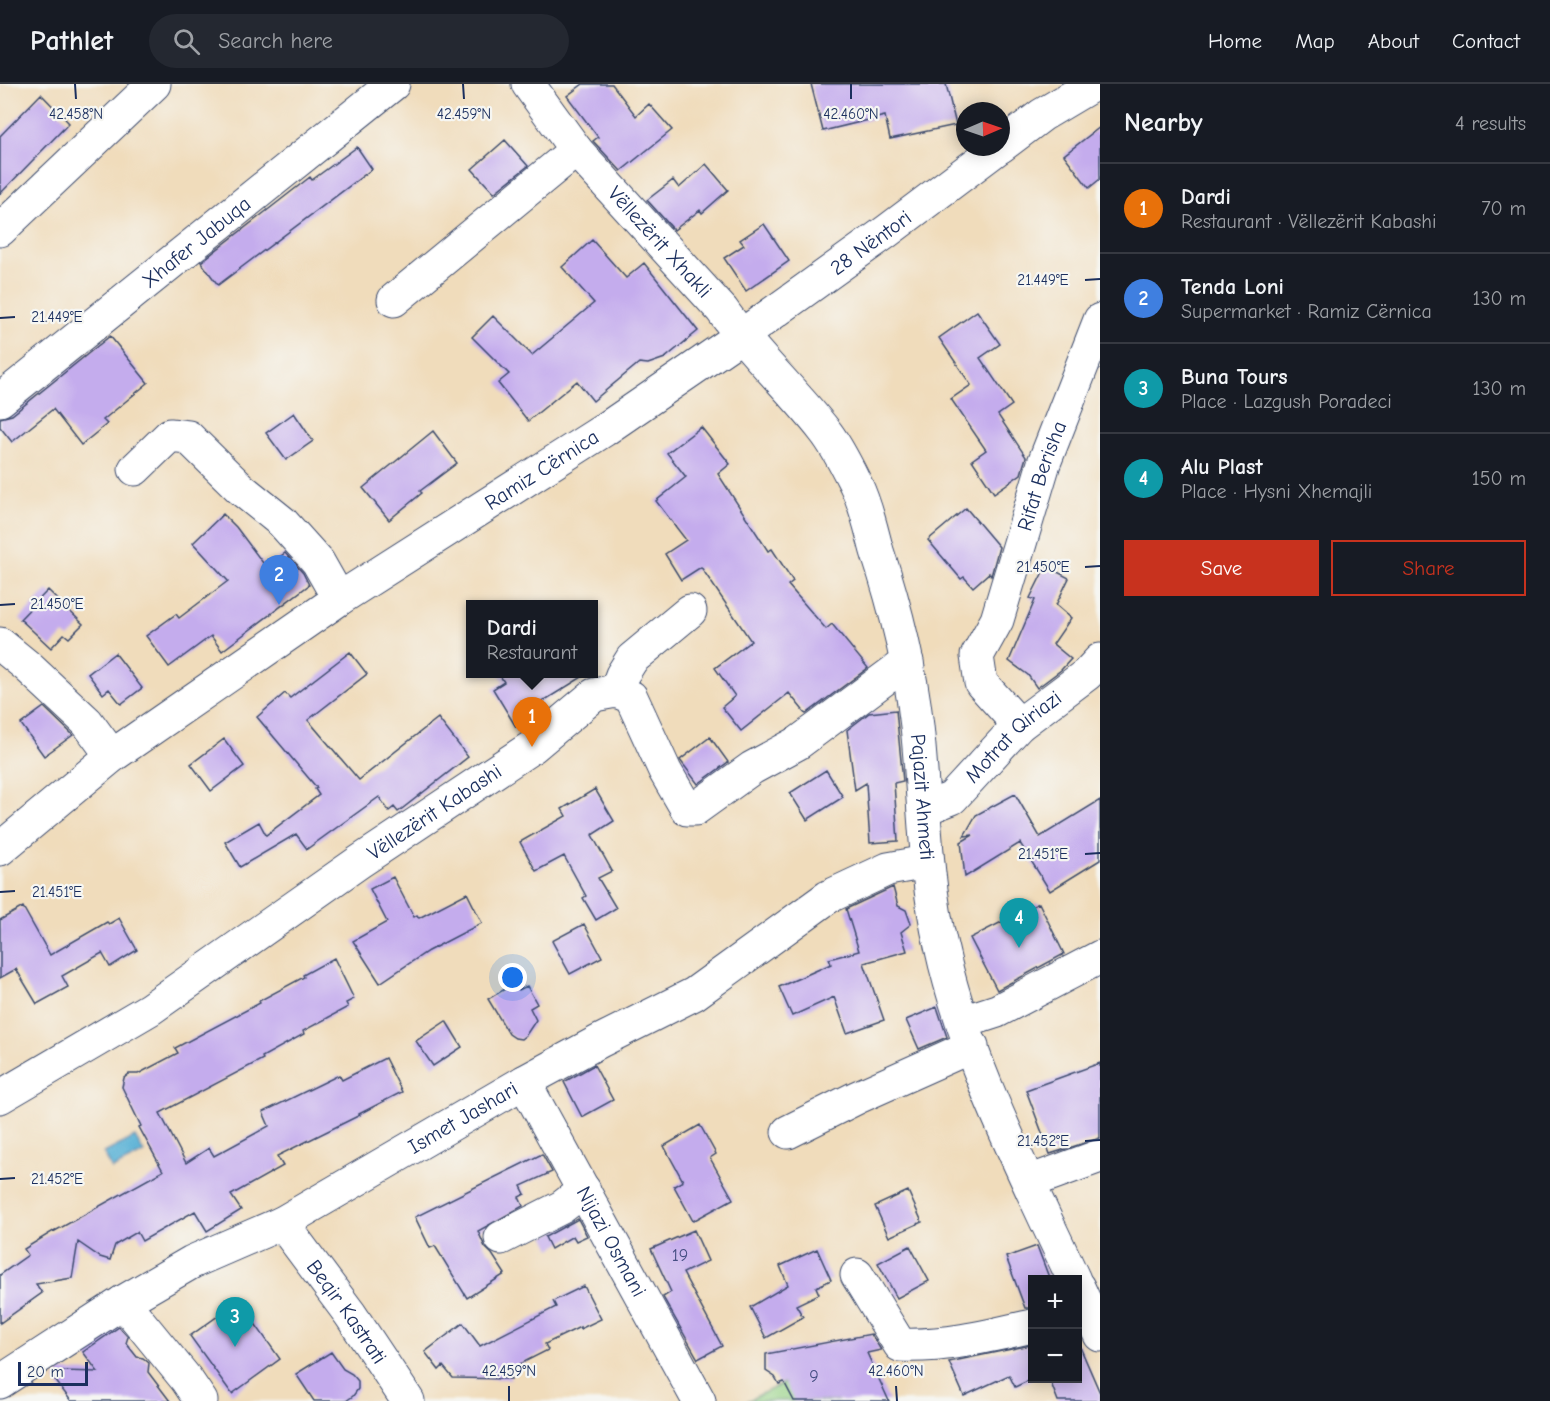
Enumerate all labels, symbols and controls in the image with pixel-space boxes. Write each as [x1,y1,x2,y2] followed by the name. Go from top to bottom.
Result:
[149,14,569,68] search box
[30,25,113,57] text: Pathlet
[170,25,203,58] icon: search
[218,28,333,54] text: Search here
[1208,29,1262,53] text: Home
[1295,29,1335,53] text: Map
[1368,29,1419,53] text: About
[1452,29,1520,53] text: Contact
[956,102,1010,156] north arrow
[49,105,103,123] text: 42.458°N
[437,105,491,123] text: 42.459°N
[823,105,879,123] text: 42.460°N
[1124,108,1203,138] text: Nearby
[1455,112,1526,135] text: 4 results
[603,181,717,303] street label: Vëllezërit Xhakli
[1181,184,1231,210] text: Dardi
[137,191,255,293] street label: Xhafer Jabuqa
[1140,197,1147,220] text: 1
[1481,197,1526,220] text: 70 m
[826,205,916,280] street label: 28 Nëntori
[1181,210,1437,233] text: Restaurant · Vëllezërit Kabashi
[1017,271,1069,289] text: 21.449°E
[1181,274,1284,300] text: Tenda Loni
[1139,287,1148,310] text: 2
[1473,287,1526,310] text: 130 m
[1181,300,1432,323] text: Supermarket · Ramiz Cërnica
[31,308,83,326] text: 21.449°E
[1181,364,1288,390] text: Buna Tours
[1139,377,1148,400] text: 3
[1473,377,1526,400] text: 130 m
[1181,390,1392,413] text: Place · Lazgush Poradeci
[1012,418,1071,534] street label: Rifat Berisha
[480,425,603,515] street label: Ramiz Cërnica
[1181,454,1263,480] text: Alu Plast
[1139,467,1148,490] text: 4
[1472,467,1526,490] text: 150 m
[1181,480,1372,503] text: Place · Hysni Xhemajli
[1124,540,1319,596] button: Save
[1331,540,1526,596] button: Share
[260,556,298,605] pin: 2
[1016,558,1070,576] text: 21.450°E
[30,595,84,613] text: 21.450°E
[466,600,598,678] popup
[487,615,537,641] text: Dardi
[487,641,577,664] text: Restaurant
[960,686,1066,788] street label: Motrat Qiriazi
[512,698,552,747] pin: 1
[906,733,940,861] street label: Pajazit Ahmeti
[363,759,506,865] street label: Vëllezërit Kabashi
[1018,845,1068,863] text: 21.451°E
[32,883,82,901] text: 21.451°E
[1000,898,1038,948] pin: 4
[498,963,527,992] your location
[404,1076,522,1159] street label: Ismet Jashari
[1017,1132,1069,1150] text: 21.452°E
[31,1170,83,1188] text: 21.452°E
[572,1182,651,1301] street label: Nijazi Osmani
[672,1245,688,1266] house number: 19
[302,1255,392,1368] street label: Beqir Kastrati
[1028,1275,1082,1383] map controls
[1028,1275,1082,1329] button: +
[216,1298,254,1347] pin: 3
[1028,1329,1082,1383] button: −
[18,1359,88,1386] scale bar
[482,1362,536,1380] text: 42.459°N
[868,1362,924,1380] text: 42.460°N
[27,1363,64,1381] text: 20 m
[809,1366,819,1387] house number: 9

